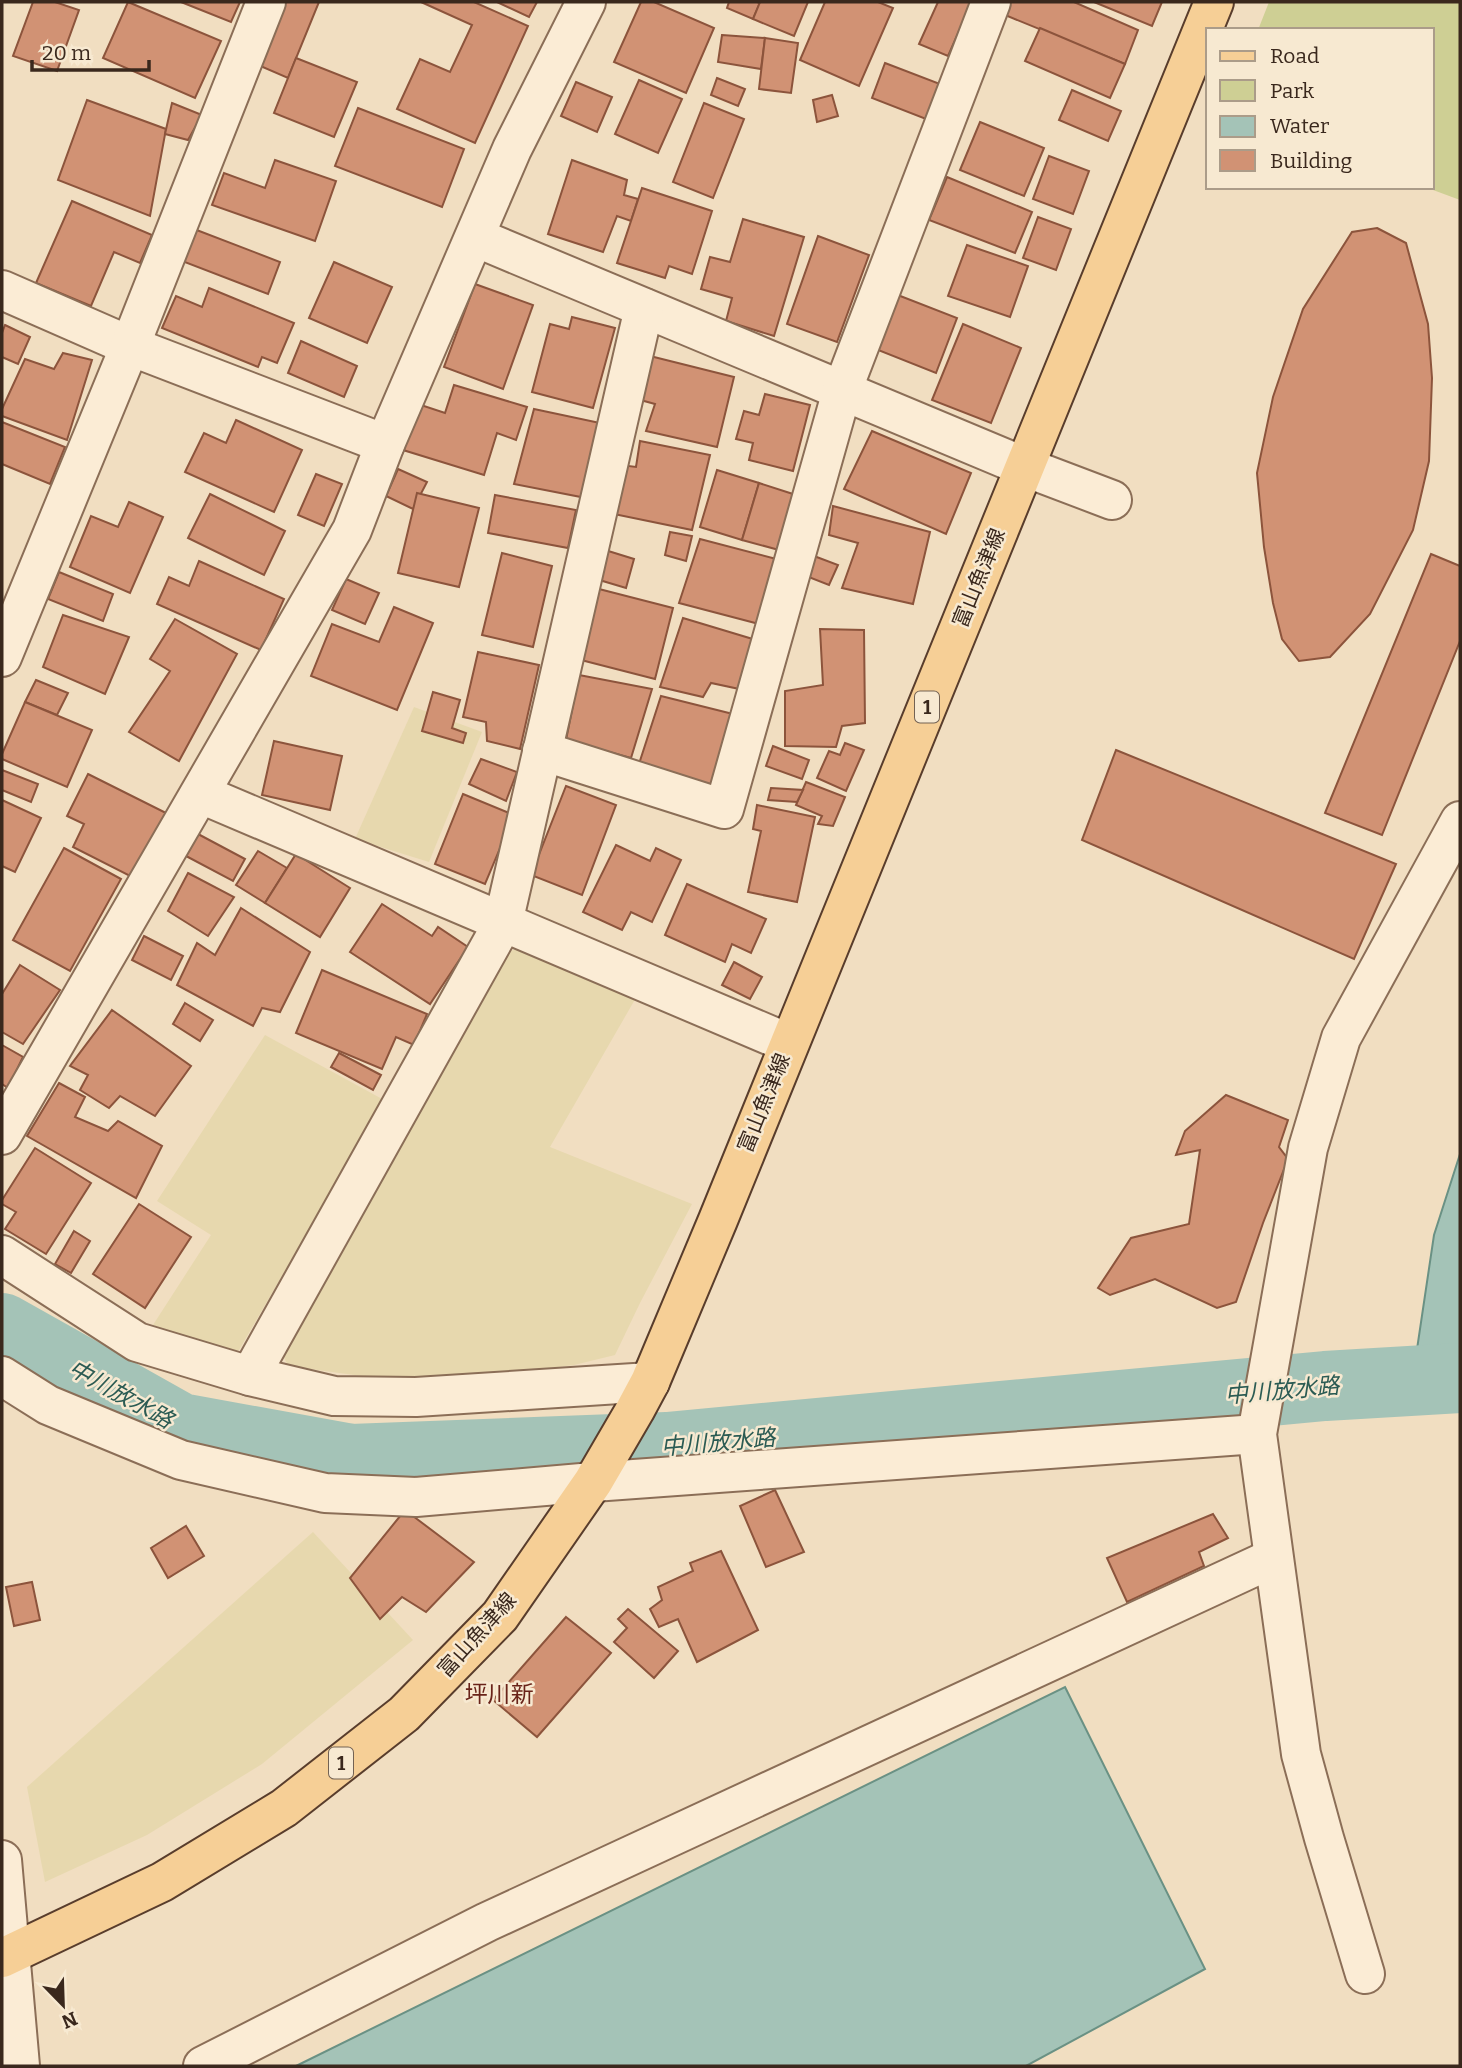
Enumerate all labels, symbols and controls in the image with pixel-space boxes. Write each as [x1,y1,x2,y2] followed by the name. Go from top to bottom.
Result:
[32,28,149,72] scale bar
[1206,28,1434,189] legend
[42,40,91,66] text: 20 m
[1270,43,1319,69] text: Road
[1270,78,1314,104] text: Park
[1270,113,1329,139] text: Water
[1270,148,1353,174] text: Building
[947,524,1011,632] street label: 富山魚津線
[915,692,939,722] road number: 1
[732,1049,796,1157] street label: 富山魚津線
[64,1354,180,1435] water label: 中川放水路
[1223,1371,1342,1409] water label: 中川放水路
[659,1423,778,1461] water label: 中川放水路
[432,1587,522,1683] street label: 富山魚津線
[465,1680,534,1708] district label: 坪川新
[329,1748,353,1778] road number: 1
[28,1970,98,2040] north arrow
[58,2007,81,2034] text: N

